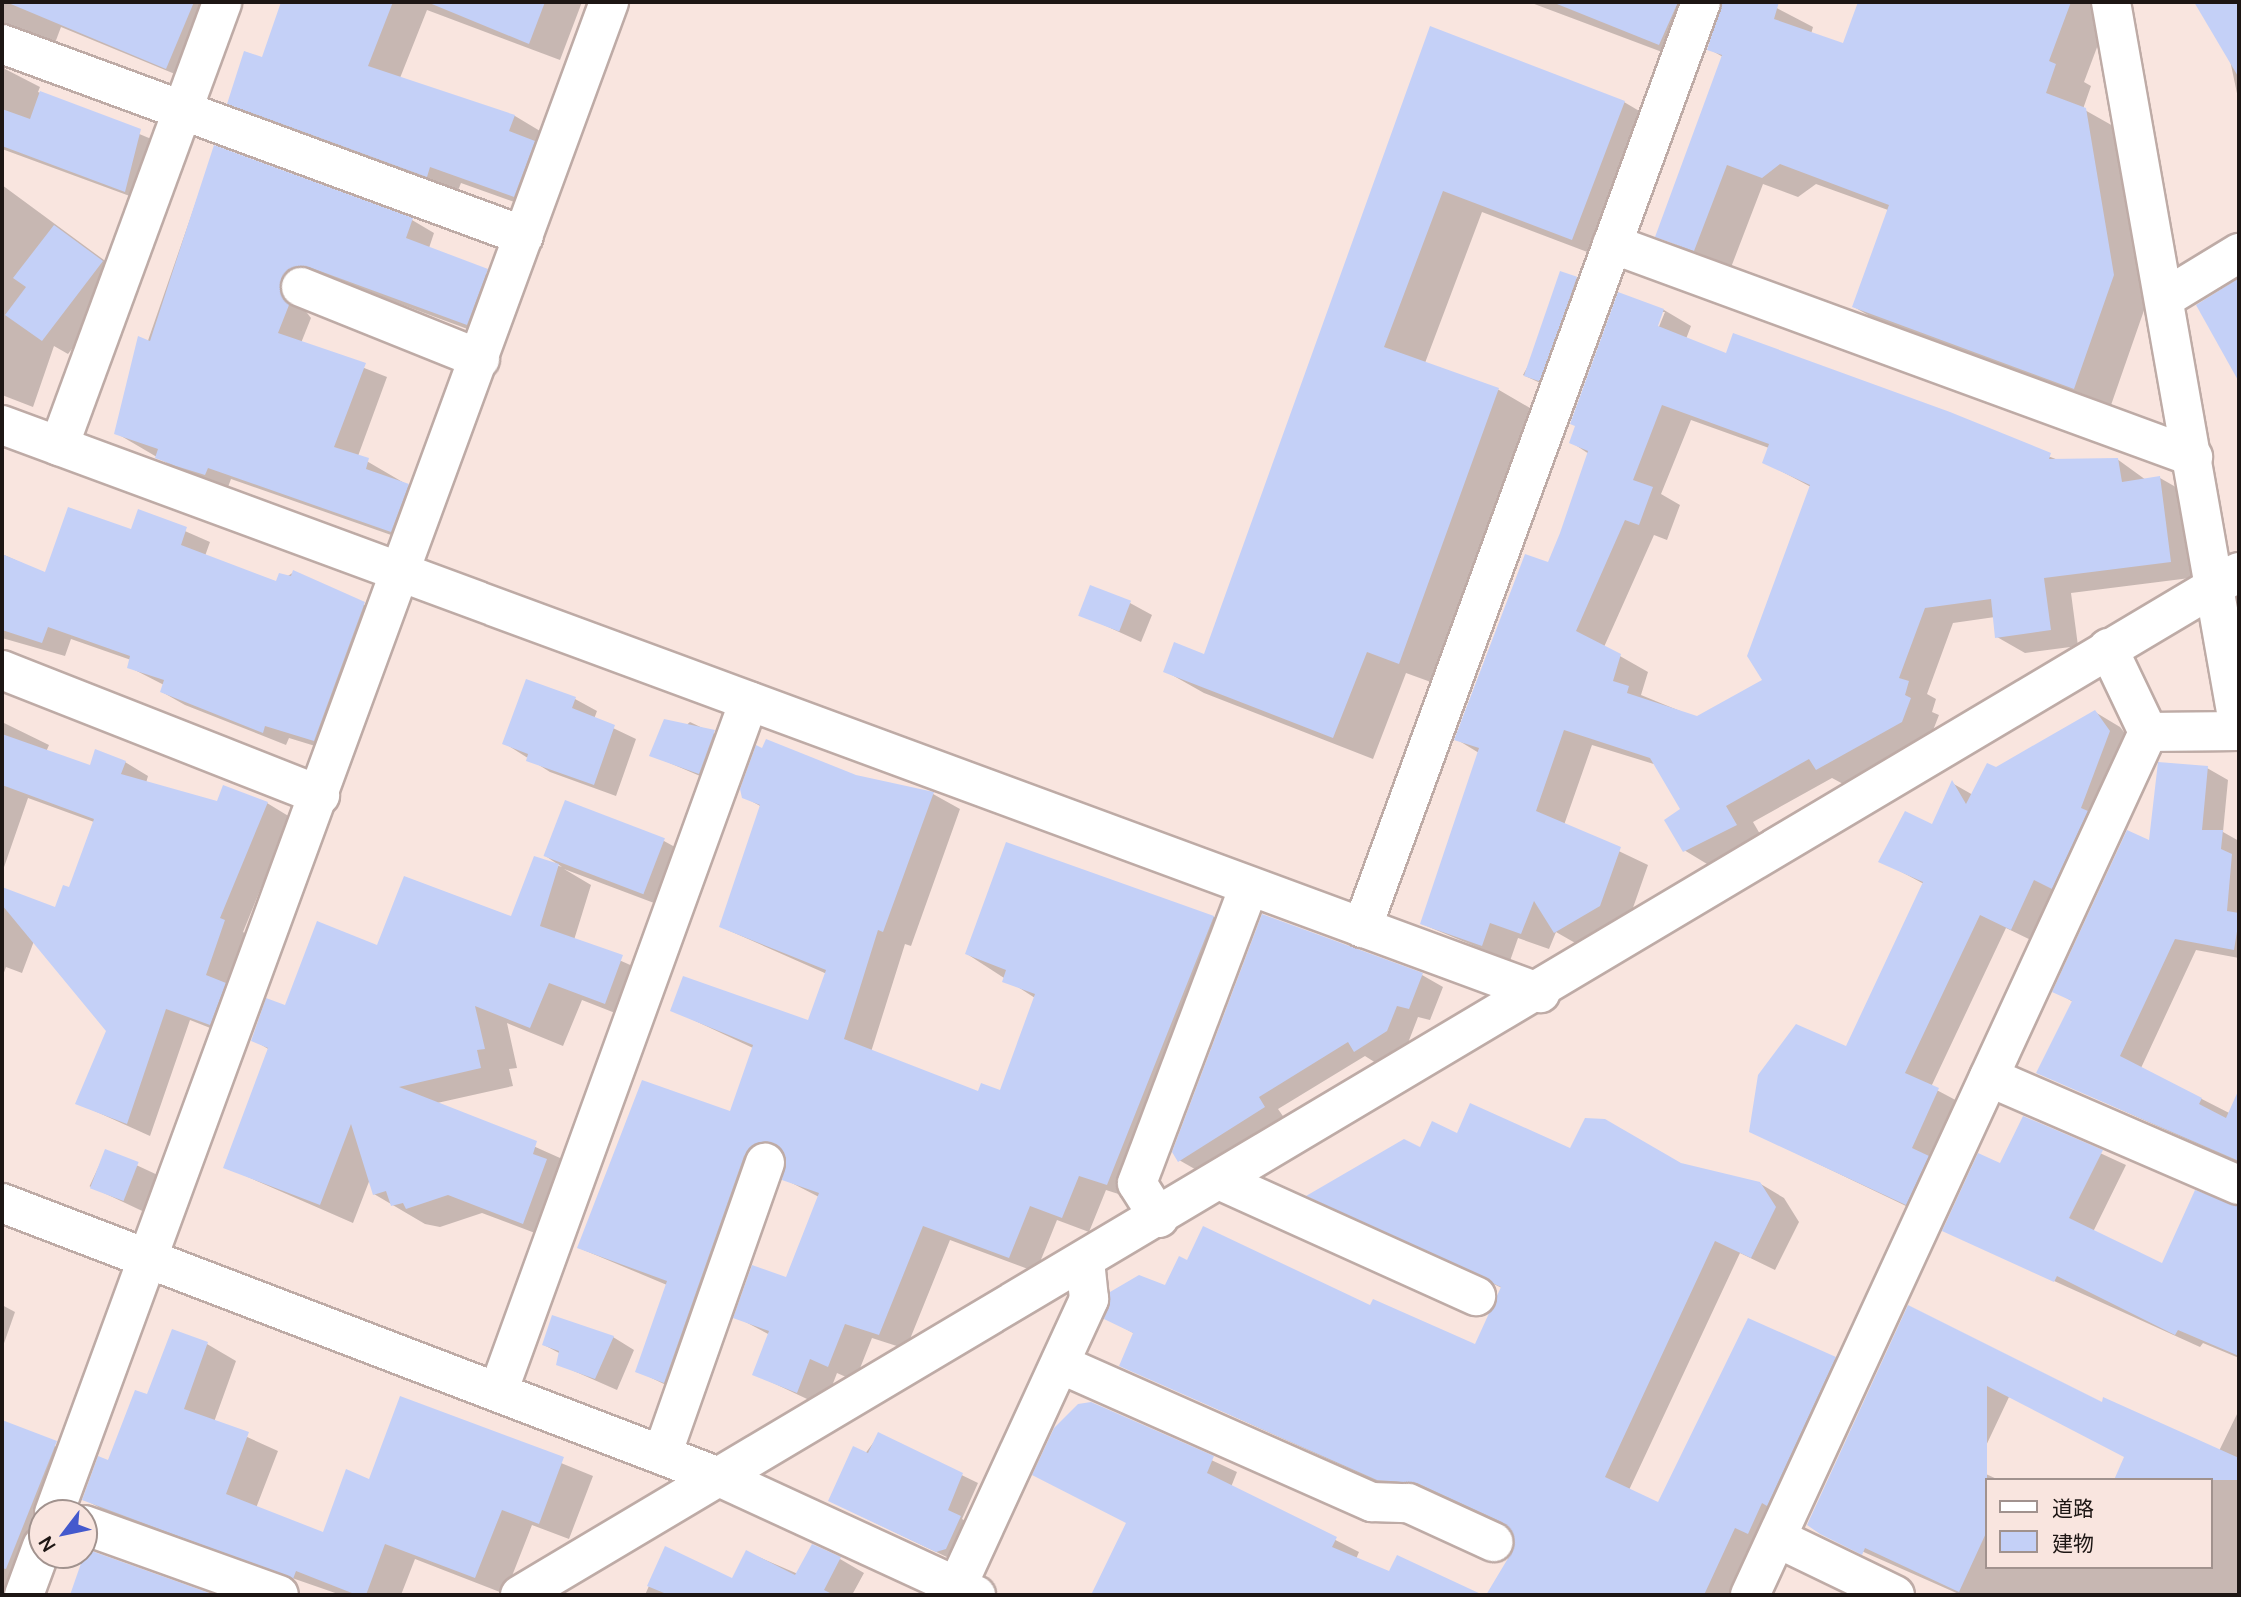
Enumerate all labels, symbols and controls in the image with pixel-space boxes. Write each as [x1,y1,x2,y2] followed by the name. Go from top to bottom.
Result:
[1986,1478,2213,1569] legend
[2052,1494,2094,1522] text: 道路
[28,1499,98,1569] north arrow
[2052,1529,2094,1557] text: 建物
[32,1531,62,1557] text: N

